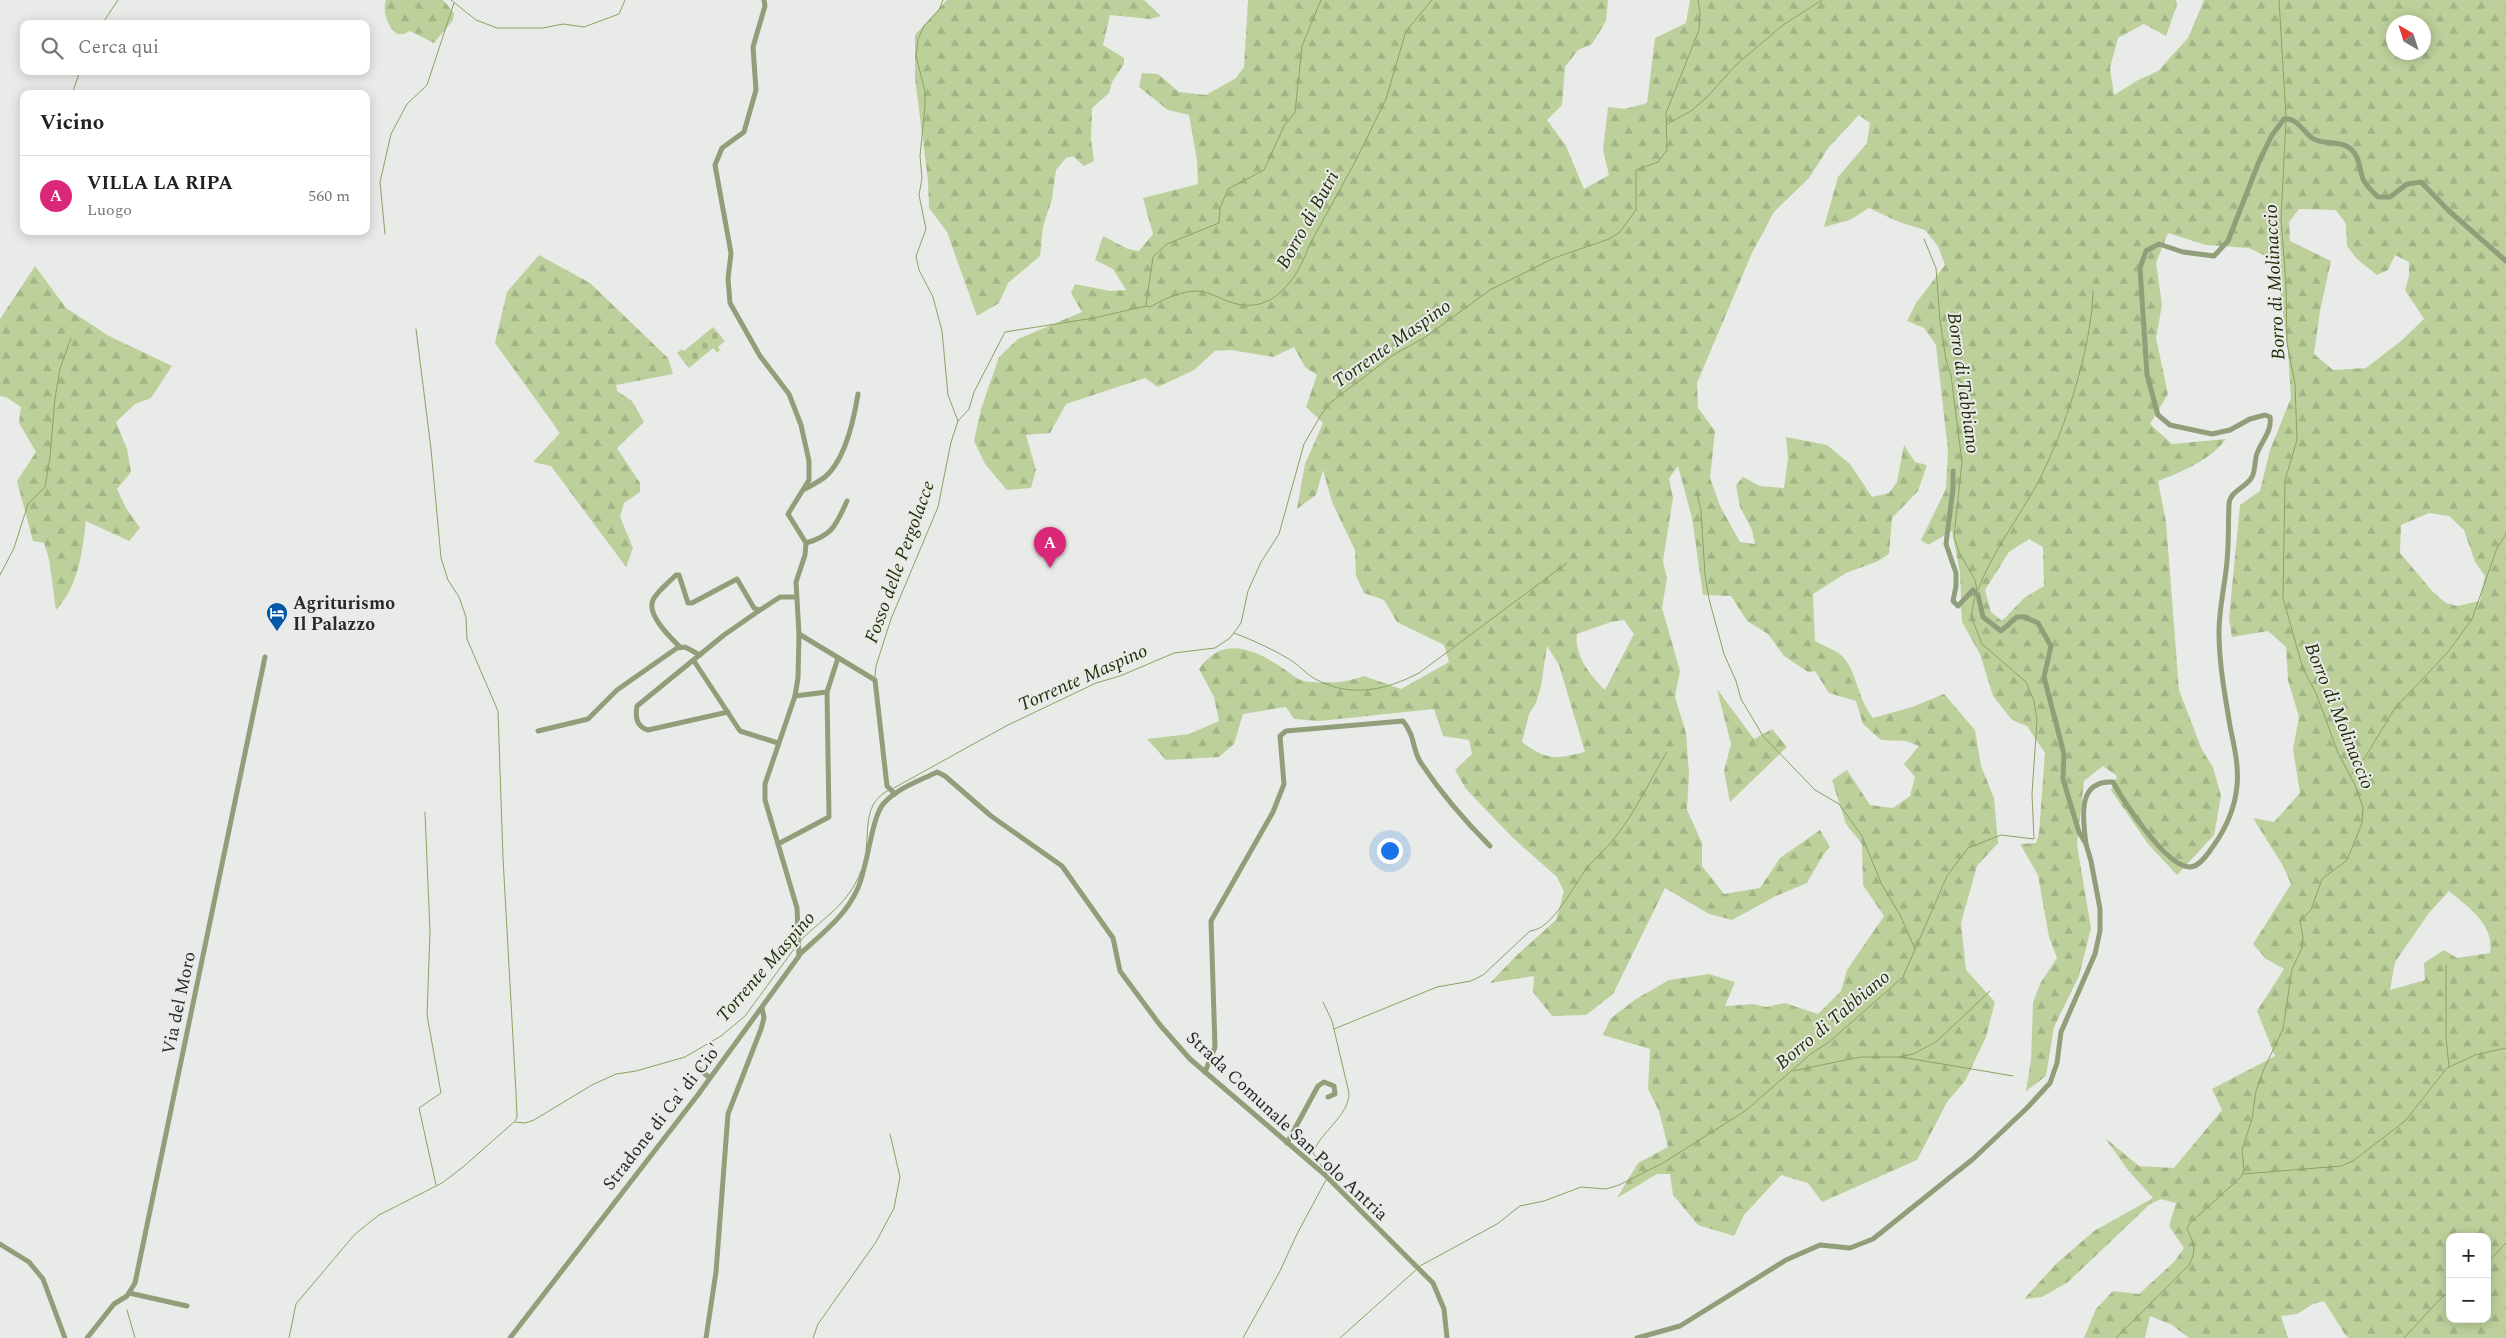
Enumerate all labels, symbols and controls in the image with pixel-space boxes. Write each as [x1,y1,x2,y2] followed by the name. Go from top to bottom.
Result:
[2386,15,2431,60] north arrow
[20,20,370,75] search box
[78,33,159,62] text: Cerca qui
[38,34,66,62] icon: search
[40,107,104,139] text: Vicino
[1269,166,1347,274] water label: Borro di Butri
[87,169,233,198] text: VILLA LA RIPA
[50,184,62,208] text: A
[308,184,350,208] text: 560 m
[87,198,132,222] text: Luogo
[2256,203,2294,361] water label: Borro di Molinaccio
[1327,292,1457,396] water label: Torrente Maspino
[1939,310,1987,456] water label: Borro di Tabbiano
[857,477,943,647] water label: Fosso delle Pergolacce
[1034,527,1066,568] pin: A
[293,590,395,638] place label: Agriturismo Il Palazzo
[265,601,289,632] hotel icon: Agriturismo Il Palazzo
[1013,636,1153,720] water label: Torrente Maspino
[2296,638,2382,794] water label: Borro di Molinaccio
[1377,838,1403,864] your location
[709,905,823,1029] water label: Torrente Maspino
[155,949,203,1057] street label: Via del Moro
[1769,963,1897,1077] water label: Borro di Tabbiano
[1180,1025,1394,1227] street label: Strada Comunale San Polo Antria
[596,1038,728,1196] street label: Stradone di Ca' di Cio'
[2446,1233,2491,1323] map controls
[2446,1233,2491,1278] button: +
[2446,1278,2491,1323] button: −

